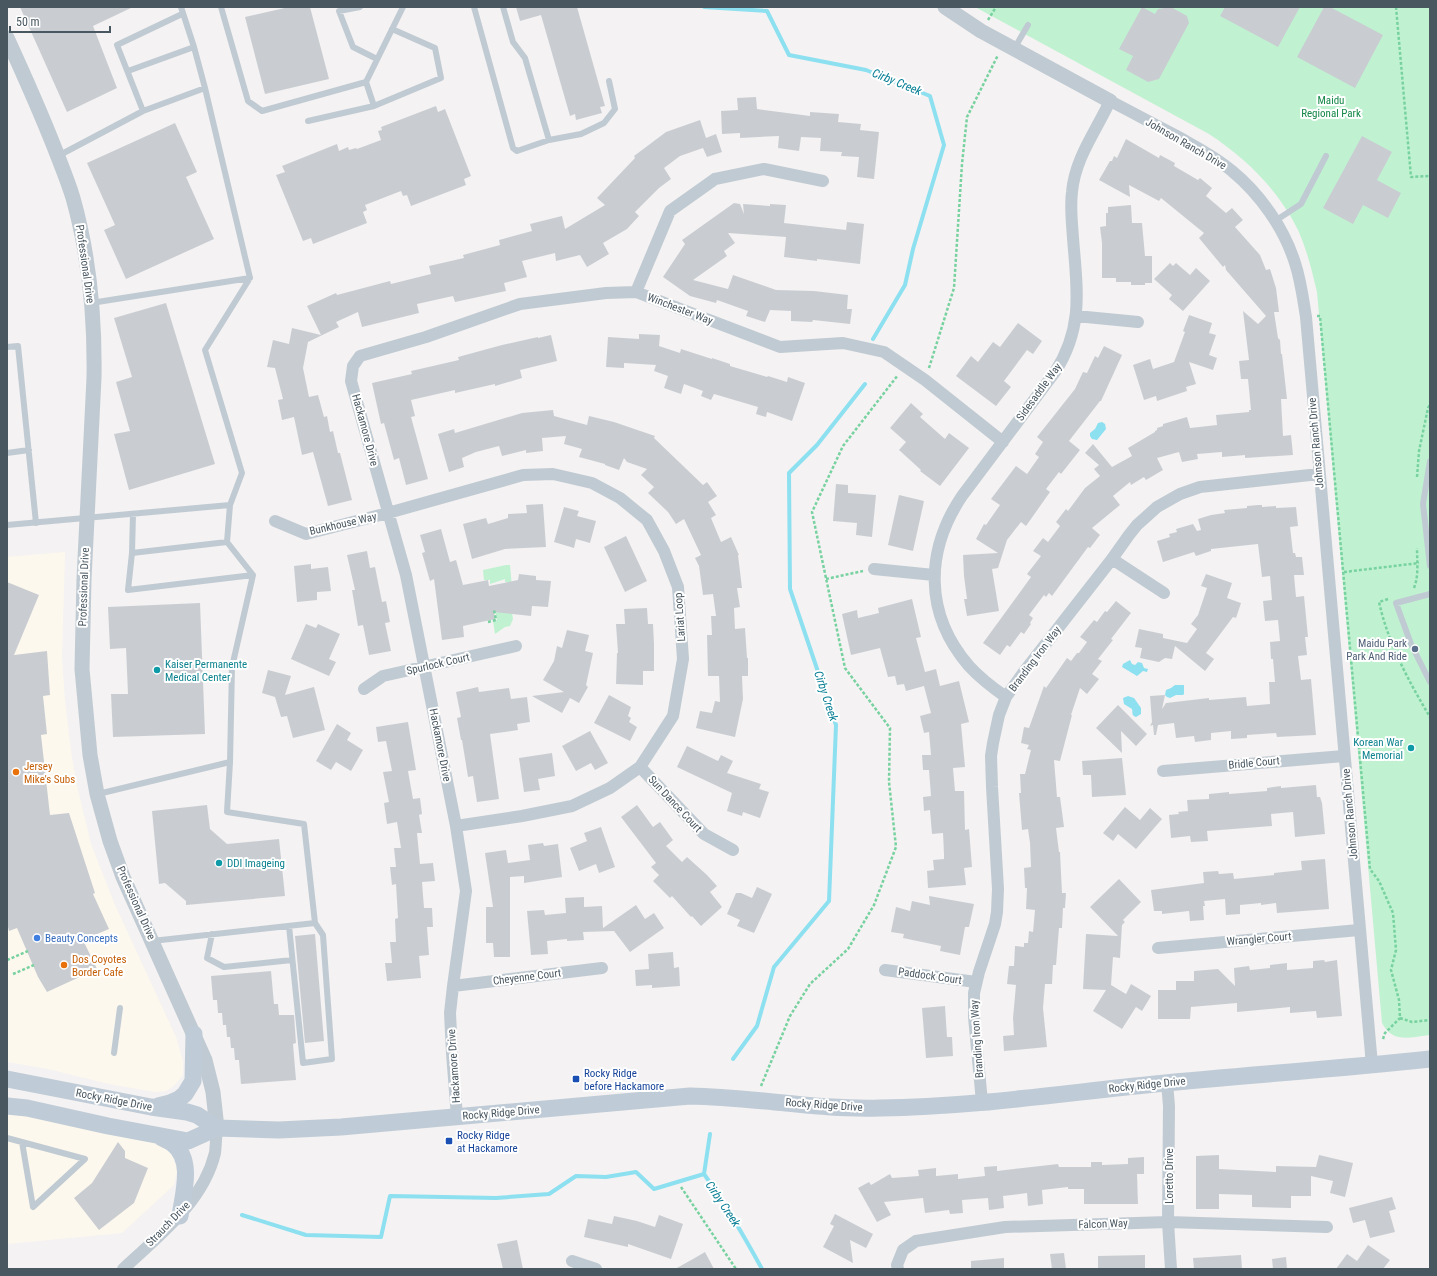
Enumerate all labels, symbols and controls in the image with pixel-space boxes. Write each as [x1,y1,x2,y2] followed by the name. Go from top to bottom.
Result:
[10,8,110,34] scale bar
[16,15,40,29] text: 50 m
[870,66,925,99] water label: Cirby Creek
[1301,94,1361,120] park label: Maidu Regional Park
[1143,116,1229,172] street label: Johnson Ranch Drive
[73,224,97,304] street label: Professional Drive
[645,291,715,328] street label: Winchester Way
[1014,360,1065,423] street label: Sidesaddle Way
[349,393,381,467] street label: Hackamore Drive
[1306,397,1326,489] street label: Johnson Ranch Drive
[308,510,378,538] street label: Bunkhouse Way
[76,547,92,627] street label: Professional Drive
[672,592,688,642] street label: Lariat Loop
[1006,623,1064,694] street label: Branding Iron Way
[1346,637,1407,663] place label: Maidu Park Park And Ride
[1410,644,1420,654] marker: Maidu Park Park And Ride
[405,650,471,678] street label: Spurlock Court
[165,658,247,684] place label: Kaiser Permanente Medical Center
[152,665,162,675] marker: Kaiser Permanente Medical Center
[811,669,841,724] water label: Cirby Creek
[427,707,453,783] street label: Hackamore Drive
[1353,736,1404,762] place label: Korean War Memorial
[1406,743,1416,753] marker: Korean War Memorial
[1228,754,1280,772] street label: Bridle Court
[24,760,75,786] place label: Jersey Mike's Subs
[11,767,21,777] marker: Jersey Mike's Subs
[1340,768,1360,860] street label: Johnson Ranch Drive
[646,773,704,835] street label: Sun Dance Court
[227,857,285,870] place label: DDI Imageing
[214,858,224,868] marker: DDI Imageing
[114,864,158,942] street label: Professional Drive
[1226,930,1292,948] street label: Wrangler Court
[45,932,118,945] place label: Beauty Concepts
[32,933,42,943] marker: Beauty Concepts
[72,953,126,979] place label: Dos Coyotes Border Cafe
[59,960,69,970] marker: Dos Coyotes Border Cafe
[897,965,963,987] street label: Paddock Court
[492,966,562,988] street label: Cheyenne Court
[968,999,986,1079] street label: Branding Iron Way
[445,1029,463,1103] street label: Hackamore Drive
[584,1067,664,1093] place label: Rocky Ridge before Hackamore
[571,1074,581,1084] marker: Rocky Ridge before Hackamore
[1108,1074,1186,1096] street label: Rocky Ridge Drive
[75,1086,153,1114] street label: Rocky Ridge Drive
[785,1096,863,1114] street label: Rocky Ridge Drive
[462,1103,540,1123] street label: Rocky Ridge Drive
[457,1129,518,1155] place label: Rocky Ridge at Hackamore
[444,1136,454,1146] marker: Rocky Ridge at Hackamore
[1163,1148,1176,1204] street label: Loretto Drive
[703,1178,744,1230] water label: Cirby Creek
[143,1199,193,1249] street label: Strauch Drive
[1078,1217,1128,1231] street label: Falcon Way

